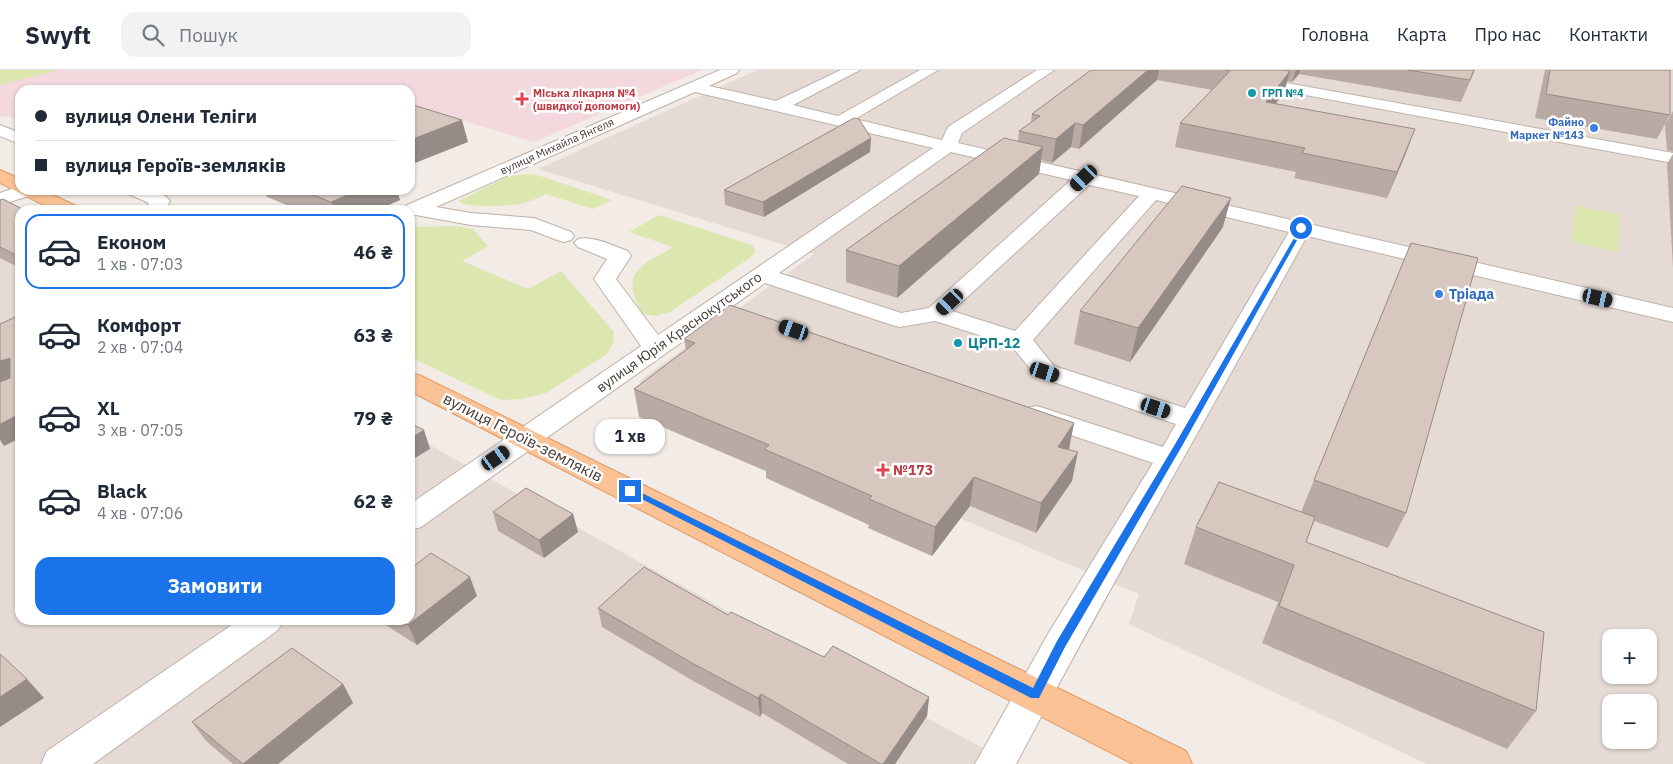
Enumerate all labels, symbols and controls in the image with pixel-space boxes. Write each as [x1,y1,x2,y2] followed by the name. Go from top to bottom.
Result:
[121,12,471,57] search box
[25,19,91,51] text: Swyft
[139,21,167,49] icon: search
[179,23,238,47] text: Пошук
[1301,23,1369,46] text: Головна
[1397,23,1447,46] text: Карта
[1475,23,1541,46] text: Про нас
[1569,23,1648,46] text: Контакти
[533,86,641,113] place label: Міська лікарня №4 (швидкої допомоги)
[1262,86,1304,100] place label: ГРП №4
[1246,87,1258,99] marker: ГРП №4
[515,92,529,106] marker: Міська лікарня №4 (швидкої допомоги)
[65,104,257,128] text: вулиця Олени Теліги
[498,115,616,177] street label: вулиця Михайла Янгеля
[1510,115,1584,142] place label: Файно Маркет №143
[1588,122,1600,134] marker: Файно Маркет №143
[65,153,286,177] text: вулиця Героїв-земляків
[1067,162,1100,194] car
[1290,217,1312,239] route start
[37,229,82,274] icon: car
[97,230,166,254] text: Економ
[353,240,393,264] text: 46 ₴
[97,254,183,274] text: 1 хв · 07:03
[593,268,765,396] street label: вулиця Юрія Краснокутського
[1449,285,1494,303] place label: Тріада
[933,286,966,318] car
[1581,287,1614,309] car
[1433,288,1445,300] marker: Тріада
[37,312,82,357] icon: car
[97,313,181,337] text: Комфорт
[777,318,810,342] car
[353,323,393,347] text: 63 ₴
[968,334,1020,352] place label: ЦРП-12
[97,337,183,357] text: 2 хв · 07:04
[952,337,964,349] marker: ЦРП-12
[1028,360,1061,384] car
[440,388,606,486] street label: вулиця Героїв-земляків
[37,395,82,440] icon: car
[97,396,120,420] text: XL
[1139,396,1172,420] car
[353,406,393,430] text: 79 ₴
[595,418,665,454] callout: 1 хв
[97,420,183,440] text: 3 хв · 07:05
[614,426,646,446] text: 1 хв
[479,443,512,473] car
[893,461,933,479] place label: №173
[877,464,889,476] marker: №173
[37,478,82,523] icon: car
[97,479,147,503] text: Black
[619,480,641,502] route end
[353,489,393,513] text: 62 ₴
[97,503,183,523] text: 4 хв · 07:06
[35,557,395,615] button: Замовити
[1602,629,1657,749] map controls
[1602,629,1657,684] button: +
[1602,694,1657,749] button: −

